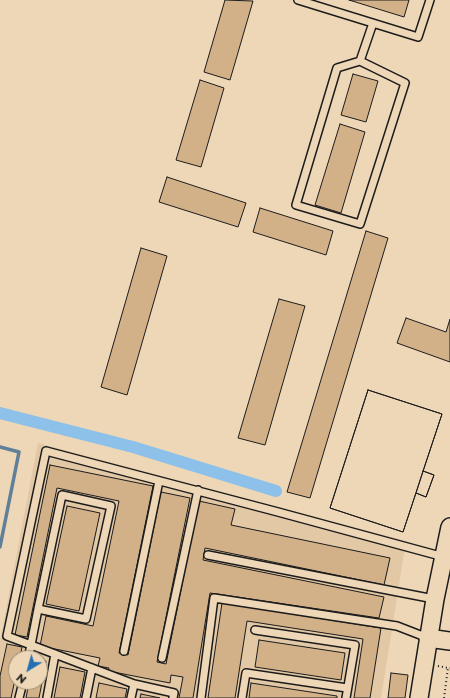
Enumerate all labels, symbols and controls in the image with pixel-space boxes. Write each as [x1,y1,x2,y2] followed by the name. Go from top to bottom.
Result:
[8,650,48,690] north arrow
[12,670,30,689] text: N

